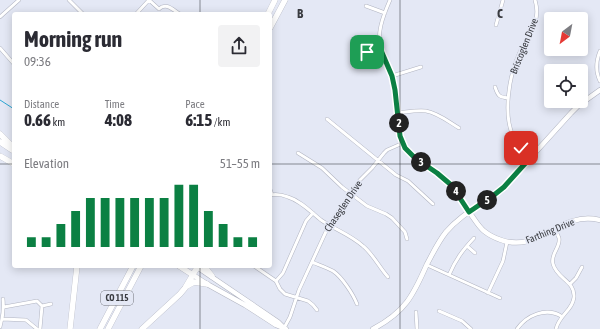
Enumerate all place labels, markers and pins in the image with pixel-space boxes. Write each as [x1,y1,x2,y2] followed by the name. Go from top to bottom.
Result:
[350,35,384,69] pin
[389,113,409,133] pin: 2
[504,131,538,165] pin
[411,152,431,172] pin: 3
[446,181,466,201] pin: 4
[477,190,497,210] pin: 5

